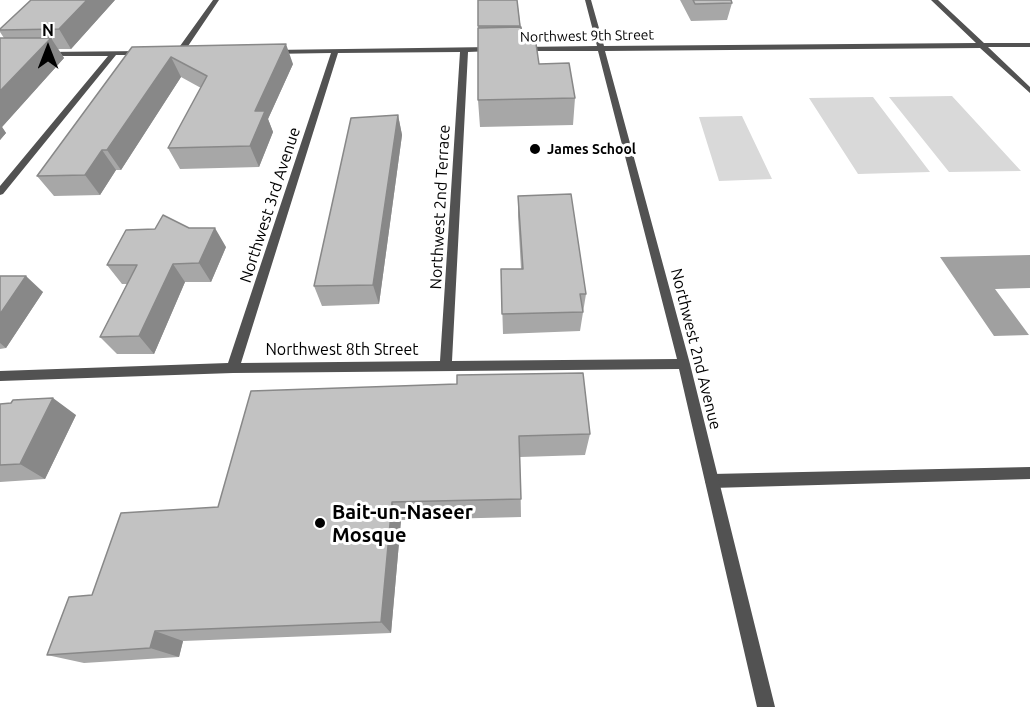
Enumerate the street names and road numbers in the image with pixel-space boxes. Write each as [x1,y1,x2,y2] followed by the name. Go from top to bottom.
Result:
[520,26,654,46] street label: Northwest 9th Street
[426,124,454,290] street label: Northwest 2nd Terrace
[236,125,304,285] street label: Northwest 3rd Avenue
[667,266,725,432] street label: Northwest 2nd Avenue
[265,340,419,360] street label: Northwest 8th Street

